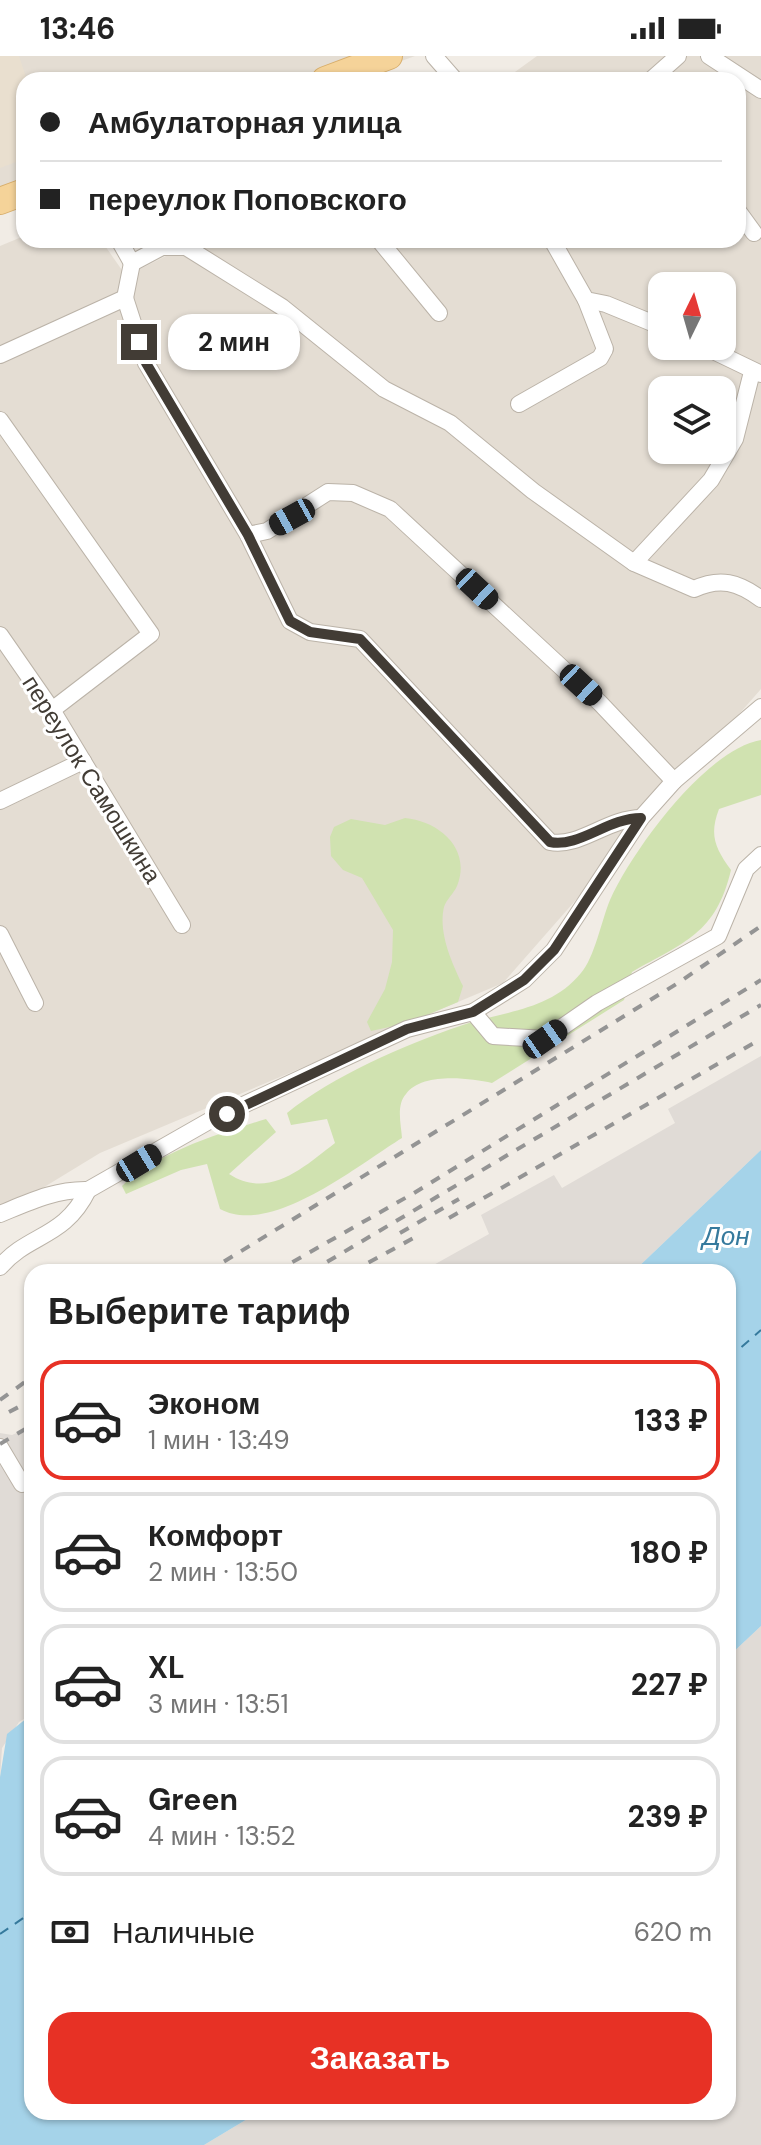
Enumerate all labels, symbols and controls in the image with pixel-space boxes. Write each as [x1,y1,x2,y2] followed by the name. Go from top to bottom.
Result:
[40,9,115,48] text: 13:46
[88,103,401,142] text: Амбулаторная улица
[88,180,407,219] text: переулок Поповского
[648,272,736,360] north arrow
[648,272,736,464] map controls
[167,314,299,370] callout: 2 мин
[121,324,157,360] route end
[198,325,270,359] text: 2 мин
[648,376,736,464] button: layers
[265,495,319,539] car
[451,564,503,614] car
[555,660,607,710] car
[15,669,169,889] street label: переулок Самошкина
[518,1015,572,1063] car
[209,1096,245,1132] route start
[112,1140,166,1186] car
[699,1219,750,1253] water label: Дон
[48,1288,351,1335] text: Выберите тариф
[52,1384,124,1456] icon: car
[148,1384,261,1423] text: Эконом
[634,1401,708,1440] text: 133 ₽
[148,1423,290,1457] text: 1 мин · 13:49
[52,1516,124,1588] icon: car
[148,1516,283,1555] text: Комфорт
[630,1533,708,1572] text: 180 ₽
[148,1555,298,1589] text: 2 мин · 13:50
[52,1648,124,1720] icon: car
[148,1648,185,1687] text: XL
[631,1665,708,1704] text: 227 ₽
[148,1687,289,1721] text: 3 мин · 13:51
[52,1780,124,1852] icon: car
[148,1780,238,1819] text: Green
[628,1797,708,1836] text: 239 ₽
[148,1819,296,1853] text: 4 мин · 13:52
[48,1910,92,1954] icon: cash
[112,1913,255,1952] text: Наличные
[634,1915,712,1949] text: 620 m
[48,2012,712,2104] button: Заказать

